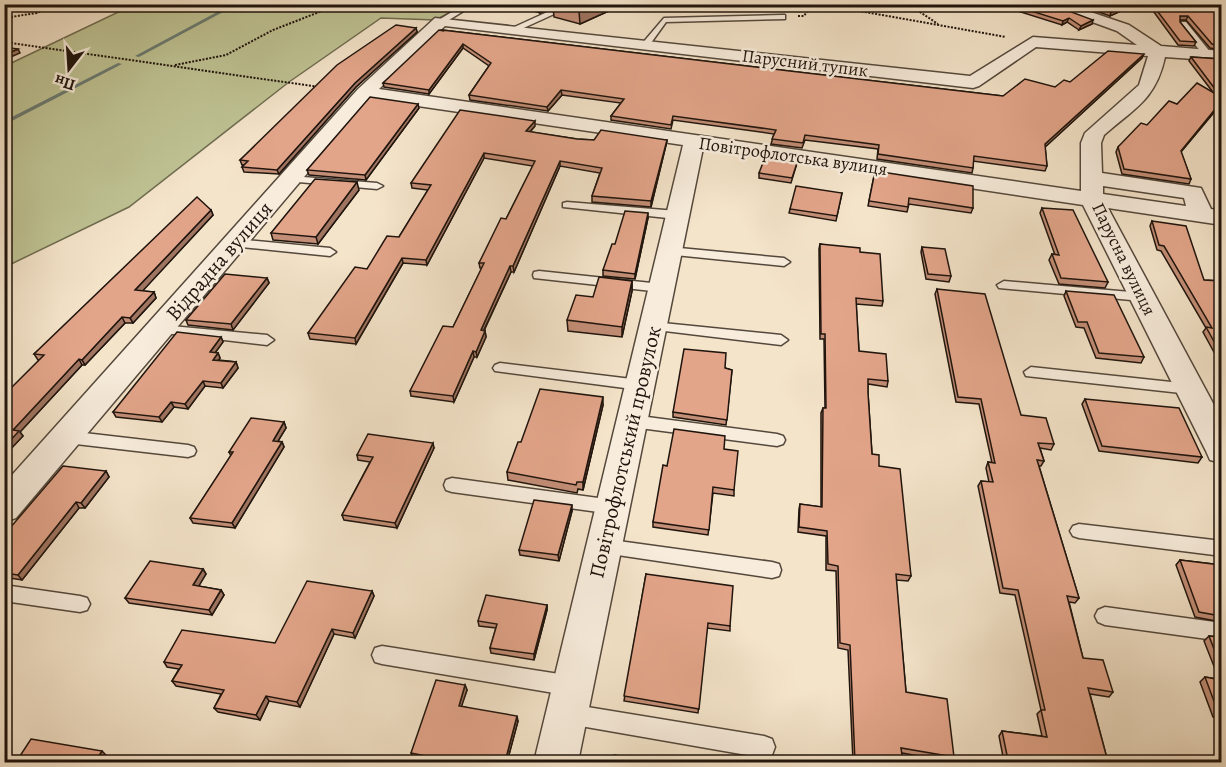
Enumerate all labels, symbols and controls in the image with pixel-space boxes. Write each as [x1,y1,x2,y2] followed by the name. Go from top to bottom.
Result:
[39,39,99,99] north arrow
[741,43,869,83] street label: Парусний тупик
[52,69,78,96] text: Пн
[697,131,889,181] street label: Повітрофлотська вулиця
[159,195,279,327] street label: Відрадна вулиця
[1086,199,1162,319] street label: Парусна вулиця
[582,323,668,581] street label: Повітрофлотський провулок

